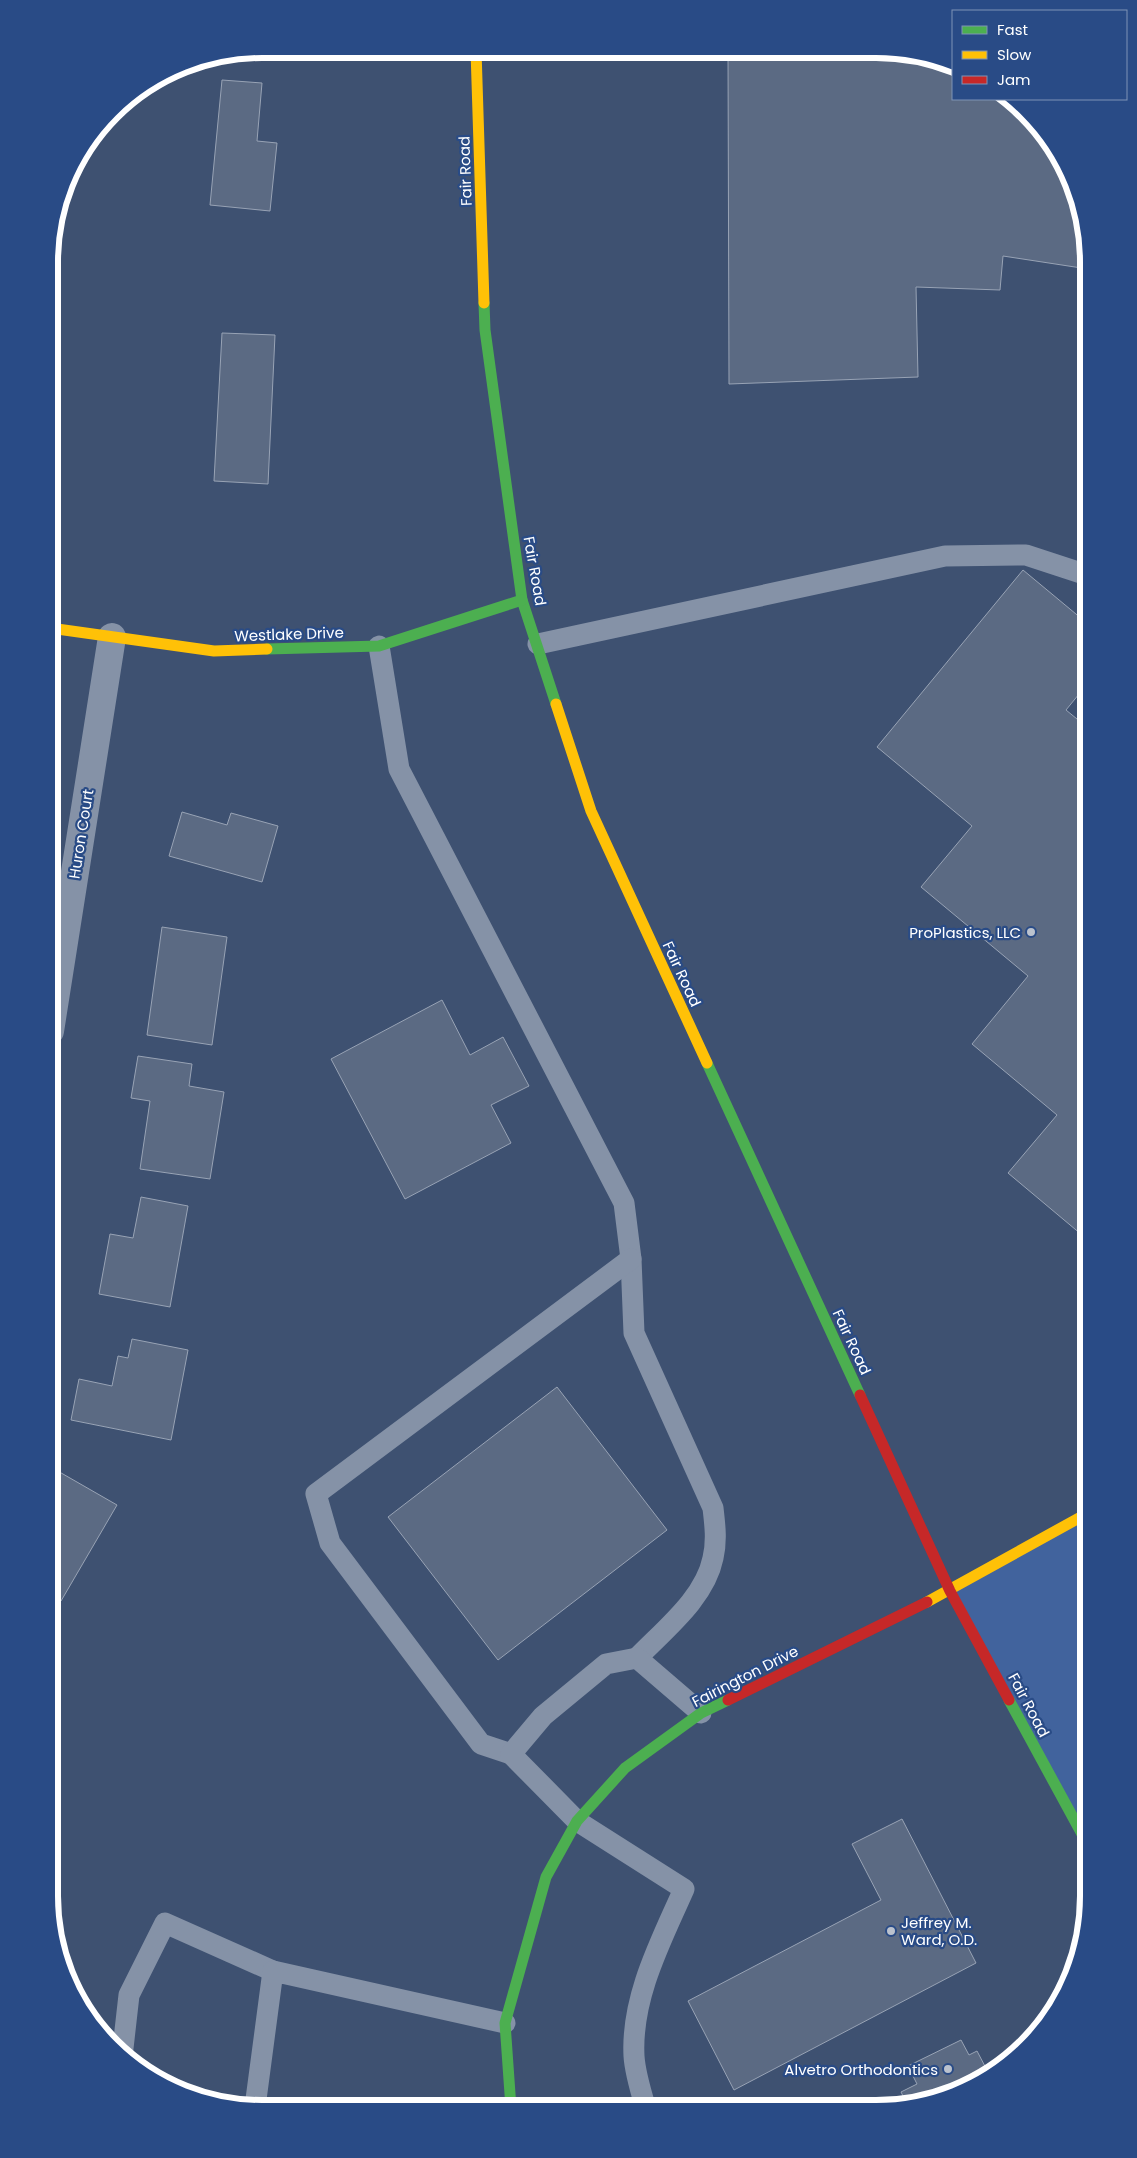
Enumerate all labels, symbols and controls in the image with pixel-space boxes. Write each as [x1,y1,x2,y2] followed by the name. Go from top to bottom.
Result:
[952,10,1127,100] legend
[997,19,1028,40] text: Fast
[997,44,1032,65] text: Slow
[997,69,1031,90] text: Jam
[453,136,477,206] street label: Fair Road
[519,535,551,607] street label: Fair Road
[234,622,344,646] street label: Westlake Drive
[64,788,98,880] street label: Huron Court
[909,922,1021,943] place label: ProPlastics, LLC
[1025,926,1037,938] marker: ProPlastics, LLC
[658,938,706,1010] street label: Fair Road
[828,1306,876,1378] street label: Fair Road
[688,1640,802,1712] street label: Fairington Drive
[1003,1669,1055,1741] street label: Fair Road
[901,1912,977,1950] place label: Jeffrey M. Ward, O.D.
[885,1925,897,1937] marker: Jeffrey M. Ward, O.D.
[784,2059,938,2080] place label: Alvetro Orthodontics
[942,2063,954,2075] marker: Alvetro Orthodontics

